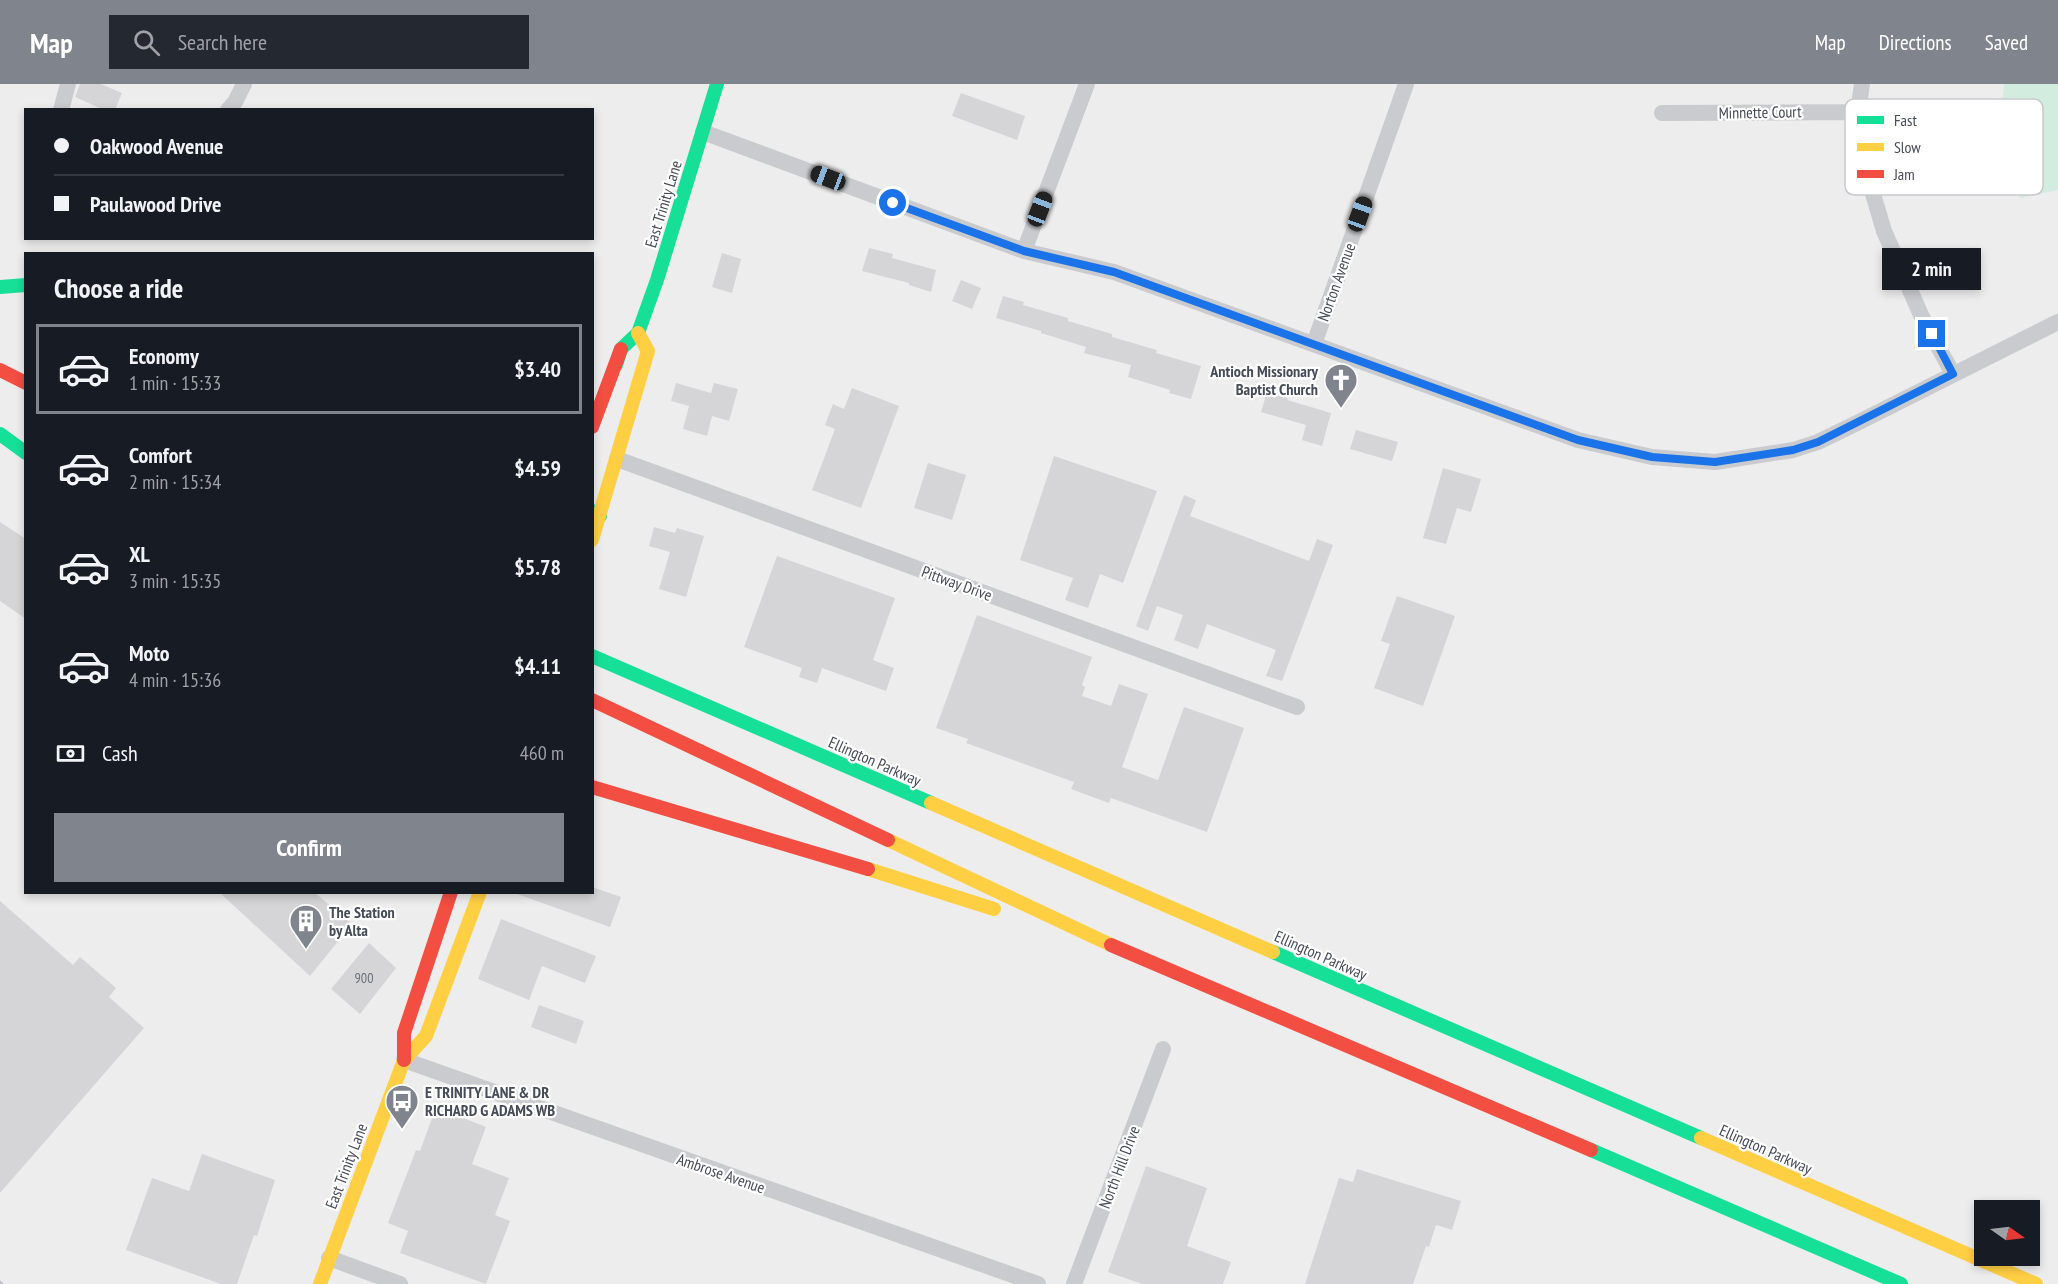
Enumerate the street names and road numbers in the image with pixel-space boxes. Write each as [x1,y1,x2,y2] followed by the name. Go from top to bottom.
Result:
[1718,101,1802,123] street label: Minnette Court
[640,158,686,250] street label: East Trinity Lane
[1313,240,1359,324] street label: Norton Avenue
[919,561,995,605] street label: Pittway Drive
[826,732,924,790] street label: Ellington Parkway
[1272,926,1370,984] street label: Ellington Parkway
[321,1120,371,1212] street label: East Trinity Lane
[1717,1120,1815,1178] street label: Ellington Parkway
[1094,1123,1144,1211] street label: North Hill Drive
[674,1149,768,1197] street label: Ambrose Avenue

